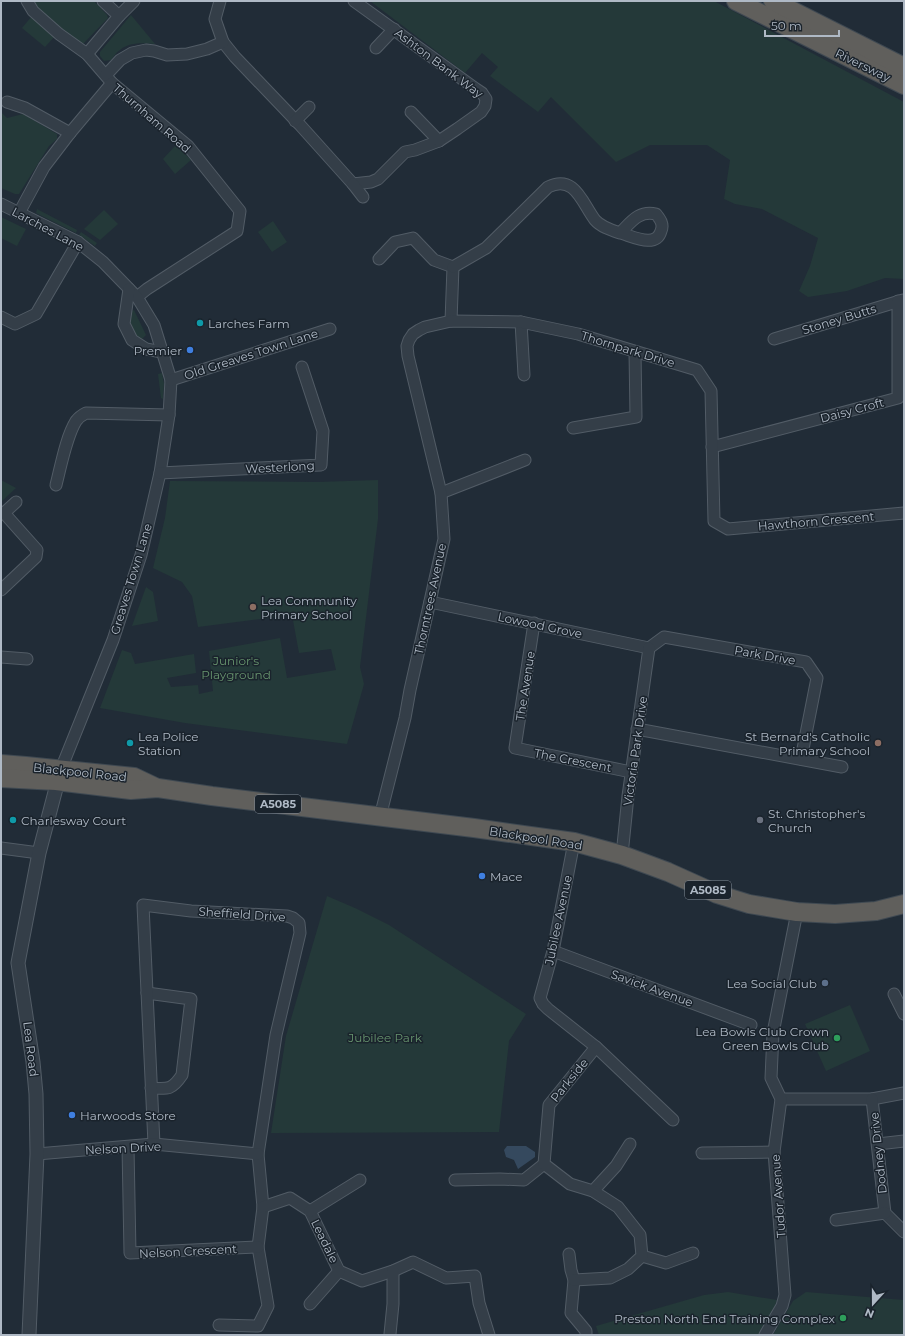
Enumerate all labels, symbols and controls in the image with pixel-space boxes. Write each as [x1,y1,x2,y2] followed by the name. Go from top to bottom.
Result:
[765,12,839,38] scale bar
[771,18,802,33] text: 50 m
[392,25,486,101] street label: Ashton Bank Way
[833,45,894,85] street label: Riversway
[110,80,194,156] street label: Thurnham Road
[9,204,87,254] street label: Larches Lane
[800,301,878,337] street label: Stoney Butts
[208,316,290,331] place label: Larches Farm
[195,318,205,328] marker: Larches Farm
[182,325,320,383] street label: Old Greaves Town Lane
[579,328,677,370] street label: Thornpark Drive
[134,343,182,358] place label: Premier
[185,345,195,355] marker: Premier
[818,394,886,426] street label: Daisy Croft
[245,458,315,476] street label: Westerlong
[757,508,875,534] street label: Hawthorn Crescent
[107,522,155,636] street label: Greaves Town Lane
[411,542,449,656] street label: Thorntrees Avenue
[261,593,357,622] place label: Lea Community Primary School
[248,602,258,612] marker: Lea Community Primary School
[496,609,584,641] street label: Lowood Grove
[733,642,797,668] street label: Park Drive
[512,650,538,722] street label: The Avenue
[201,653,271,682] park label: Junior's Playground
[620,695,650,807] street label: Victoria Park Drive
[138,729,199,758] place label: Lea Police Station
[745,729,870,758] place label: St Bernard's Catholic Primary School
[125,738,135,748] marker: Lea Police Station
[873,738,883,748] marker: St Bernard's Catholic Primary School
[533,745,613,775] street label: The Crescent
[32,760,128,784] street label: Blackpool Road
[255,795,301,813] road number: A5085
[768,806,865,835] place label: St. Christopher's Church
[21,813,126,828] place label: Charlesway Court
[8,815,18,825] marker: Charlesway Court
[755,815,765,825] marker: St. Christopher's Church
[488,823,584,853] street label: Blackpool Road
[490,869,522,884] place label: Mace
[477,871,487,881] marker: Mace
[541,874,575,967] street label: Jubilee Avenue
[685,881,731,899] road number: A5085
[198,903,286,925] street label: Sheffield Drive
[609,966,695,1010] street label: Savick Avenue
[727,976,817,991] place label: Lea Social Club
[820,978,830,988] marker: Lea Social Club
[20,1020,42,1078] street label: Lea Road
[695,1024,829,1053] place label: Lea Bowls Club Crown Green Bowls Club
[347,1030,423,1045] park label: Jubilee Park
[832,1033,842,1043] marker: Lea Bowls Club Crown Green Bowls Club
[547,1055,591,1105] street label: Parkside
[80,1108,176,1123] place label: Harwoods Store
[67,1110,77,1120] marker: Harwoods Store
[866,1111,890,1195] street label: Dodney Drive
[85,1139,161,1157] street label: Nelson Drive
[768,1154,788,1238] street label: Tudor Avenue
[308,1217,342,1265] street label: Leadale
[139,1241,237,1261] street label: Nelson Crescent
[853,1284,893,1324] north arrow
[863,1305,876,1321] text: N
[614,1311,836,1326] place label: Preston North End Training Complex
[838,1313,848,1323] marker: Preston North End Training Complex

